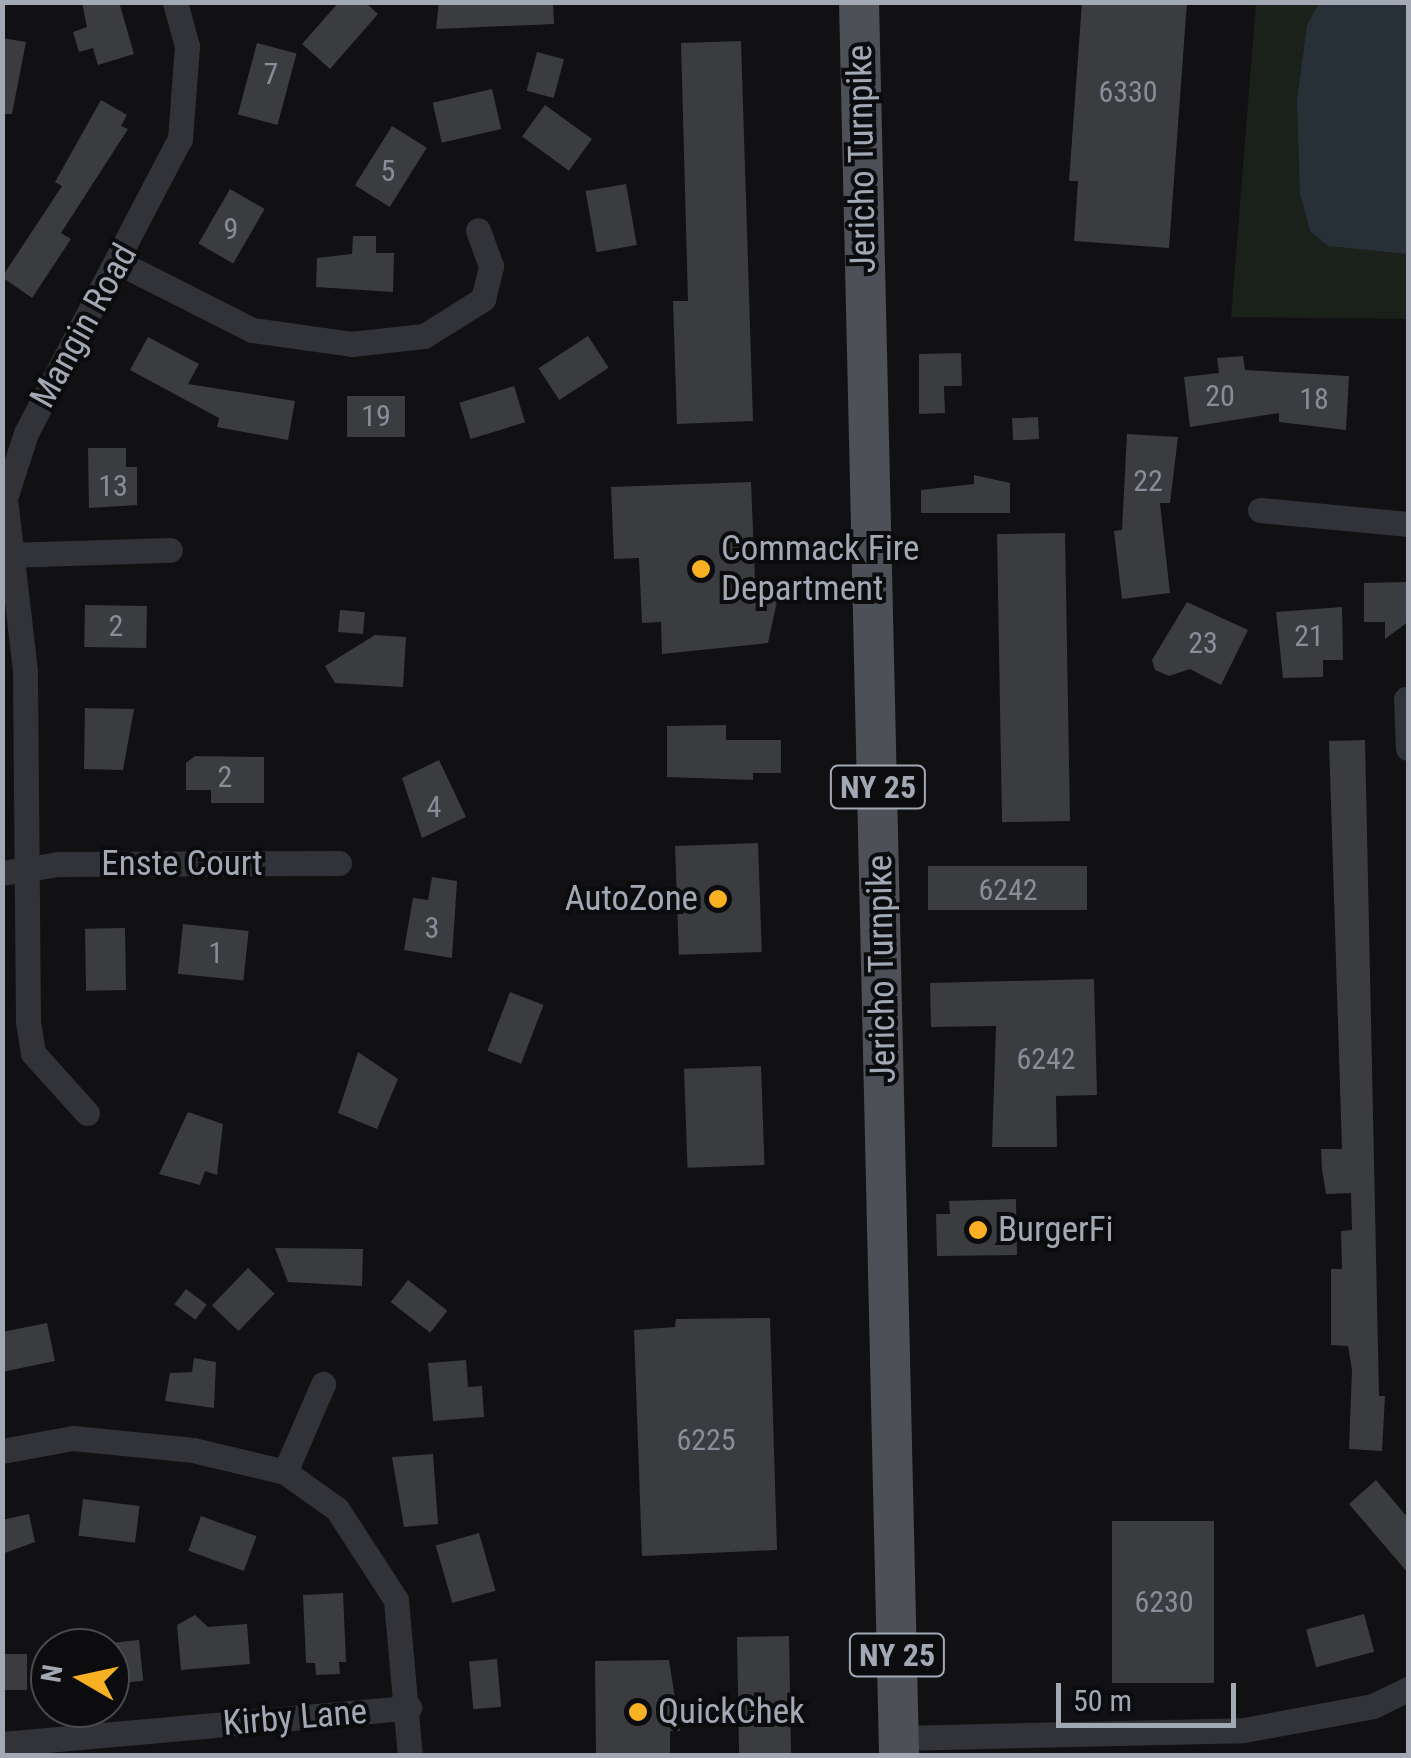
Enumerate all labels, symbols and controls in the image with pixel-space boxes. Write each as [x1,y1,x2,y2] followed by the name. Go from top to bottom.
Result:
[839,44,885,274] street label: Jericho Turnpike
[264,56,278,92] house number: 7
[1098,74,1158,110] house number: 6330
[381,153,395,189] house number: 5
[224,211,238,247] house number: 9
[22,237,146,415] street label: Mangin Road
[1205,378,1235,414] house number: 20
[1299,381,1329,417] house number: 18
[361,398,391,434] house number: 19
[1133,463,1163,499] house number: 22
[98,468,128,504] house number: 13
[721,528,919,610] place label: Commack Fire Department
[690,558,712,580] marker: Commack Fire Department
[109,608,123,644] house number: 2
[1294,618,1324,654] house number: 21
[1188,625,1218,661] house number: 23
[218,759,232,795] house number: 2
[828,760,928,814] road number: NY 25
[427,789,441,825] house number: 4
[101,843,263,885] street label: Enste Court
[859,854,905,1084] street label: Jericho Turnpike
[978,872,1038,908] house number: 6242
[565,878,698,920] place label: AutoZone
[707,888,729,910] marker: AutoZone
[425,910,439,946] house number: 3
[209,935,223,971] house number: 1
[1016,1041,1076,1077] house number: 6242
[998,1209,1114,1251] place label: BurgerFi
[967,1219,989,1241] marker: BurgerFi
[676,1422,736,1458] house number: 6225
[1134,1584,1194,1620] house number: 6230
[30,1628,130,1728] north arrow
[847,1628,947,1682] road number: NY 25
[34,1662,69,1685] text: N
[1061,1663,1241,1725] scale bar
[1073,1683,1132,1718] text: 50 m
[221,1691,369,1745] street label: Kirby Lane
[658,1691,805,1733] place label: QuickChek
[627,1701,649,1723] marker: QuickChek

